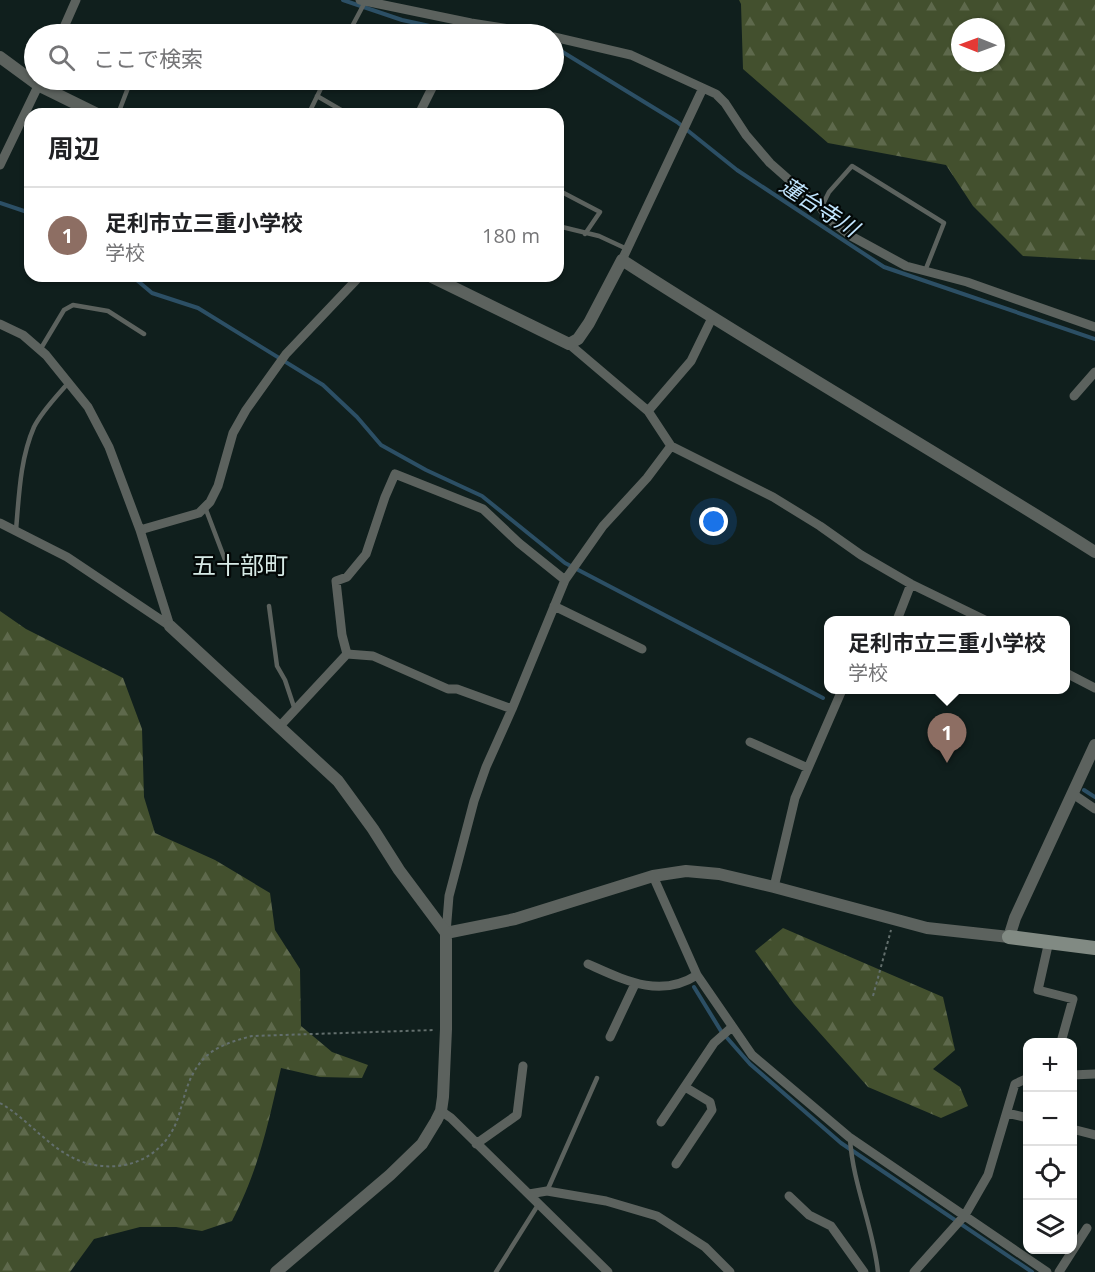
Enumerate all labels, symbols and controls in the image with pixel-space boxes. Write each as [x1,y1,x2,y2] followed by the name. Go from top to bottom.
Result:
[951,18,1005,72] north arrow
[24,24,564,90] search box
[45,41,78,74] icon: search
[93,43,203,73] text: ここで検索
[48,130,100,166] text: 周辺
[775,169,867,244] water label: 蓮台寺川
[105,207,303,237] text: 足利市立三重小学校
[62,222,73,249] text: 1
[482,222,540,249] text: 180 m
[105,239,145,266] text: 学校
[699,507,728,536] your location
[192,548,288,581] district label: 五十部町
[824,616,1070,694] popup
[848,627,1046,657] text: 足利市立三重小学校
[848,659,888,686] text: 学校
[928,714,966,763] pin: 1
[1023,1038,1077,1254] map controls
[1023,1038,1077,1092] button: +
[1023,1092,1077,1146] button: −
[1023,1146,1077,1200] button: locate
[1023,1200,1077,1254] button: layers

